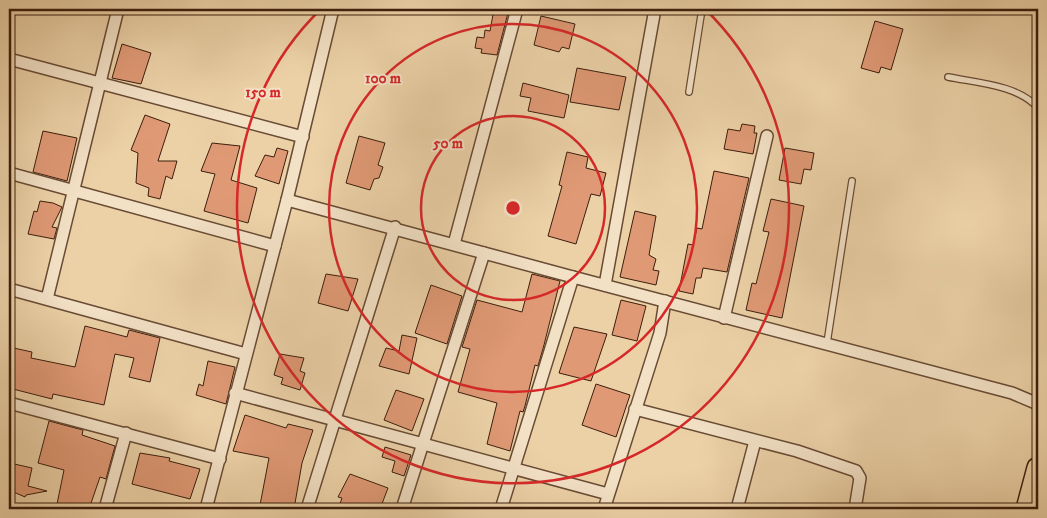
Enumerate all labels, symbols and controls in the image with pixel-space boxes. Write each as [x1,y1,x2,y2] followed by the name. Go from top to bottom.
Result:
[365,69,402,88] text: 100 m
[245,83,281,102] text: 150 m
[432,134,464,153] text: 50 m
[504,199,522,217] centre of rings

